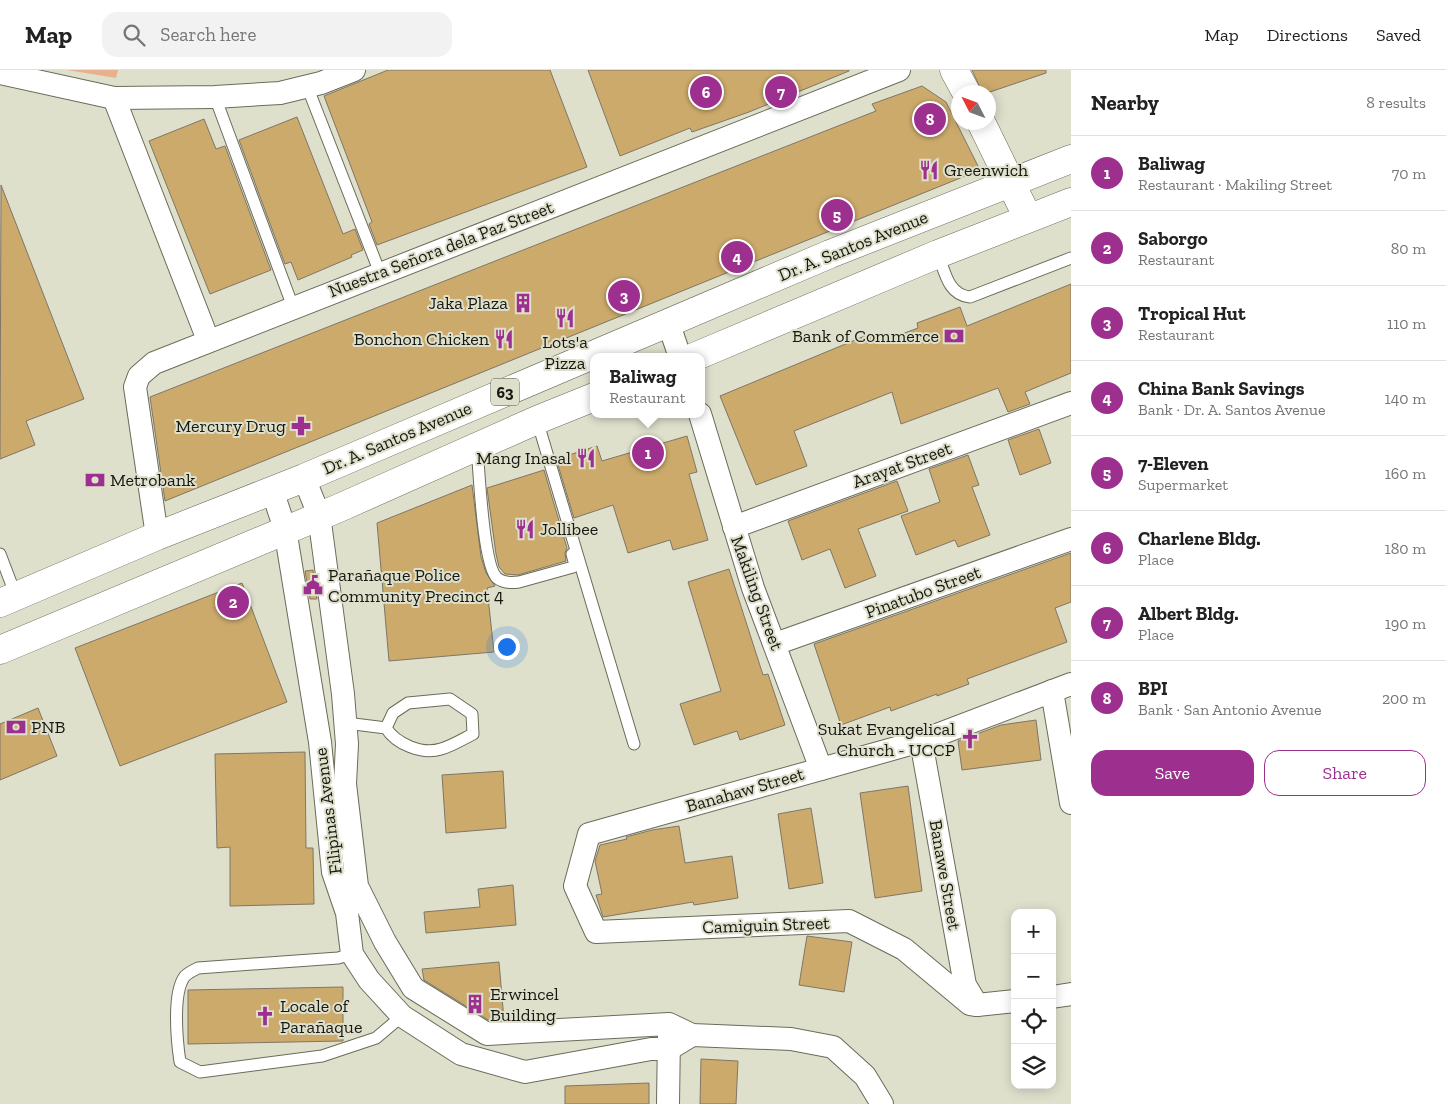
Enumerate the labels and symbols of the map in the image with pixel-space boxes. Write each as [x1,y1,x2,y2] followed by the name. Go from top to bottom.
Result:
[690,73,722,111] pin: 6
[765,73,797,111] pin: 7
[951,85,996,130] north arrow
[914,100,946,138] pin: 8
[918,159,940,181] restaurant icon: Greenwich
[944,159,1028,181] place label: Greenwich
[325,196,557,302] street label: Nuestra Señora dela Paz Street
[821,196,853,234] pin: 5
[775,206,931,286] street label: Dr. A. Santos Avenue
[721,238,753,276] pin: 4
[608,277,640,315] pin: 3
[429,292,508,314] place label: Jaka Plaza
[512,292,534,314] building icon: Jaka Plaza
[554,307,576,329] restaurant icon: Lots'a Pizza
[792,325,939,347] place label: Bank of Commerce
[943,325,965,347] bank icon: Bank of Commerce
[354,328,490,350] place label: Bonchon Chicken
[493,328,515,350] restaurant icon: Bonchon Chicken
[542,331,588,374] place label: Lots'a Pizza
[491,378,519,406] road number: 63
[319,397,475,479] street label: Dr. A. Santos Avenue
[175,415,286,437] place label: Mercury Drug
[290,415,312,437] pharmacy icon: Mercury Drug
[632,434,664,472] pin: 1
[850,437,955,493] street label: Arayat Street
[476,447,571,469] place label: Mang Inasal
[575,447,597,469] restaurant icon: Mang Inasal
[84,469,106,491] bank icon: Metrobank
[110,469,196,491] place label: Metrobank
[514,518,536,540] restaurant icon: Jollibee
[540,518,598,540] place label: Jollibee
[726,533,788,654] street label: Makiling Street
[862,561,984,623] street label: Pinatubo Street
[328,564,504,607] place label: Parañaque Police Community Precinct 4
[302,574,324,596] public building icon: Parañaque Police Community Precinct 4
[217,583,249,621] pin: 2
[494,634,520,660] your location
[5,716,27,738] bank icon: PNB
[31,716,65,738] place label: PNB
[818,718,955,761] place label: Sukat Evangelical Church - UCCP
[959,728,981,750] church icon: Sukat Evangelical Church - UCCP
[309,746,347,876] street label: Filipinas Avenue
[683,763,807,817] street label: Banahaw Street
[924,818,966,932] street label: Banawe Street
[702,912,831,938] street label: Camiguin Street
[490,983,559,1026] place label: Erwincel Building
[464,993,486,1015] building icon: Erwincel Building
[280,995,362,1038] place label: Locale of Parañaque
[254,1005,276,1027] church icon: Locale of Parañaque

